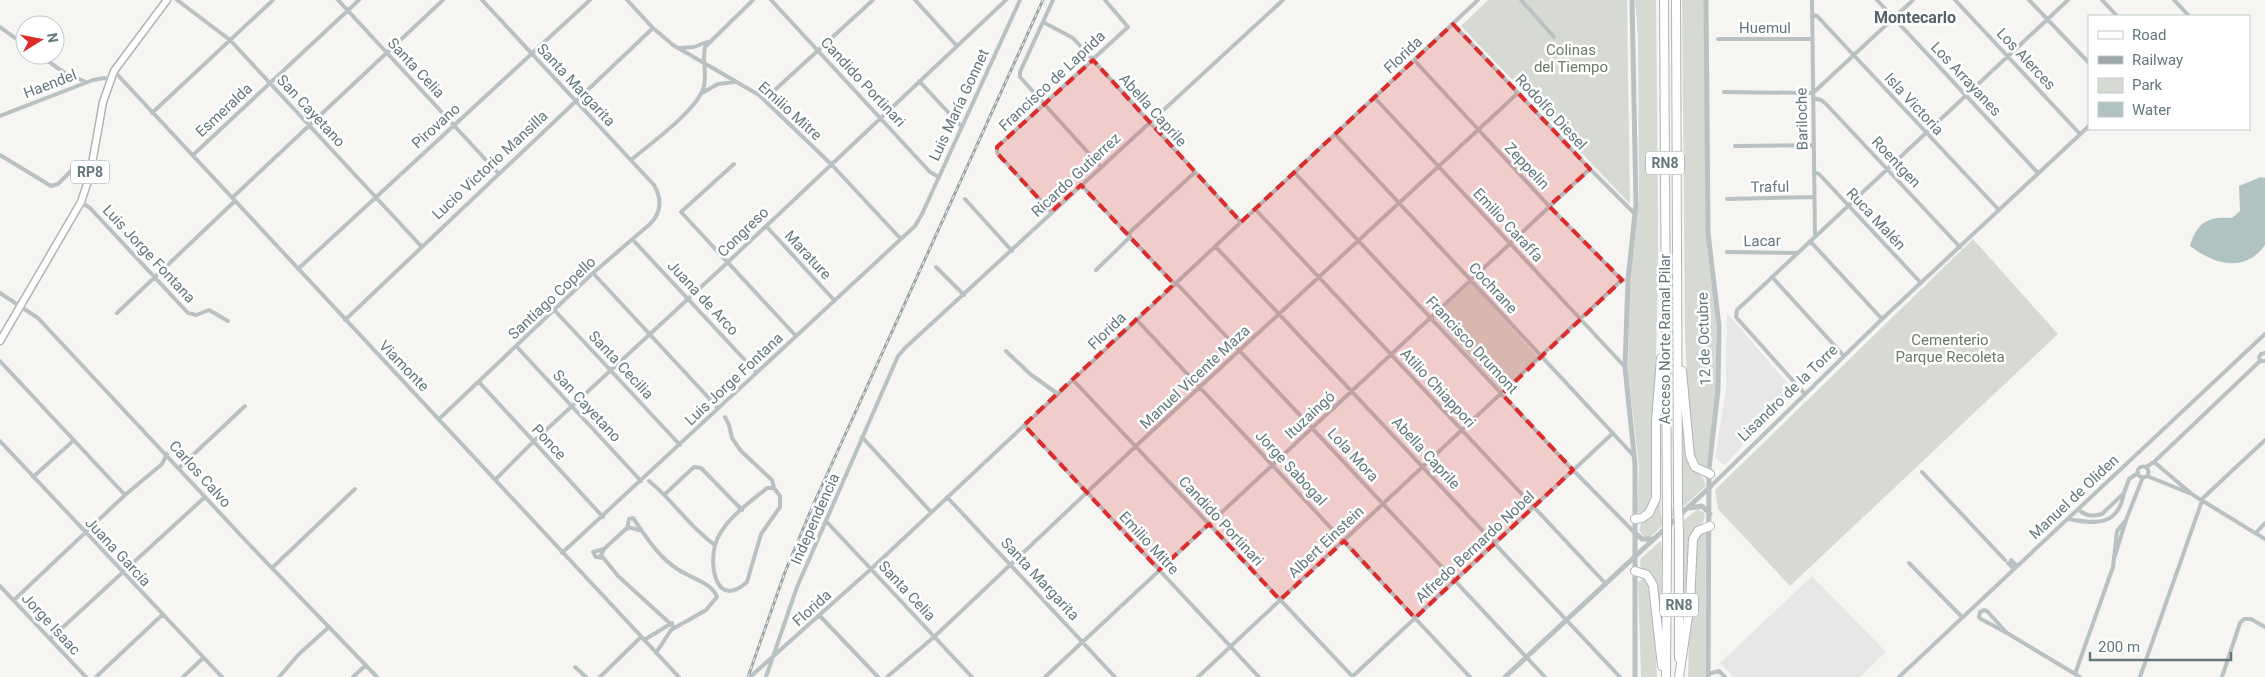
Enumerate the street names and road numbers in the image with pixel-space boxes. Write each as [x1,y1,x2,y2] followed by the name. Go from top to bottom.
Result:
[1739,19,1791,37] street label: Huemul
[1993,24,2059,94] street label: Los Alerces
[995,27,1109,135] street label: Francisco de Laprida
[817,33,909,131] street label: Candido Portinari
[1380,33,1426,77] street label: Florida
[384,34,448,102] street label: Santa Celia
[1927,38,2005,120] street label: Los Arrayanes
[533,40,619,130] street label: Santa Margarita
[925,46,993,164] street label: Luis María Gonnet
[21,66,79,102] street label: Haendel
[1881,69,1947,139] street label: Isla Victoria
[1116,70,1191,150] street label: Abella Caprile
[1511,70,1591,154] street label: Rodolfo Diesel
[273,71,349,151] street label: San Cayetano
[754,78,826,144] street label: Emilio Mitre
[192,79,256,141] street label: Esmeralda
[1792,88,1812,150] street label: Bariloche
[408,100,464,152] street label: Pirovano
[428,107,552,223] street label: Lucio Victorio Mansilla
[1028,129,1124,221] street label: Ricardo Gutierrez
[1868,133,1924,191] street label: Roentgen
[1501,139,1553,193] street label: Zeppelin
[1646,152,1684,174] road number: RN8
[71,160,109,183] road number: RP8
[1751,178,1789,196] street label: Traful
[1469,184,1547,266] street label: Emilio Caraffa
[1843,184,1909,254] street label: Ruca Malén
[99,201,199,307] street label: Luis Jorge Fontana
[714,203,772,261] street label: Congreso
[781,227,835,283] street label: Marature
[1743,232,1781,250] street label: Lacar
[504,253,600,343] street label: Santiago Copello
[1656,254,1674,424] street label: Acceso Norte Ramal Pilar
[664,257,742,339] street label: Juana de Arco
[1465,259,1521,317] street label: Cochrane
[1422,292,1522,398] street label: Francisco Drumont
[1693,292,1715,386] street label: 12 de Octubre
[1084,309,1130,353] street label: Florida
[1136,321,1254,433] street label: Manuel Vicente Maza
[585,327,657,403] street label: Santa Cecilia
[681,329,787,429] street label: Luis Jorge Fontana
[375,337,433,395] street label: Viamonte
[1734,341,1842,445] street label: Lisandro de la Torre
[1397,345,1479,431] street label: Atilio Chiappori
[549,366,625,446] street label: San Cayetano
[1281,387,1339,443] street label: Ituzaingó
[1388,413,1464,493] street label: Abella Caprile
[528,420,570,464] street label: Ponce
[1324,424,1382,486] street label: Lola Mora
[1252,427,1330,509] street label: Jorge Sabogal
[165,437,235,511] street label: Carlos Calvo
[2026,451,2122,543] street label: Manuel de Oliden
[787,471,843,567] street label: Independencia
[1175,472,1267,570] street label: Candido Portinari
[1412,487,1538,607] street label: Alfredo Bernardo Nobel
[1284,502,1368,582] street label: Albert Einstein
[1115,508,1183,578] street label: Emilio Mitre
[81,514,155,590] street label: Juana García
[997,534,1083,624] street label: Santa Margarita
[875,557,939,625] street label: Santa Celia
[789,586,835,630] street label: Florida
[18,589,84,659] street label: Jorge Isaac
[1660,594,1698,616] road number: RN8

